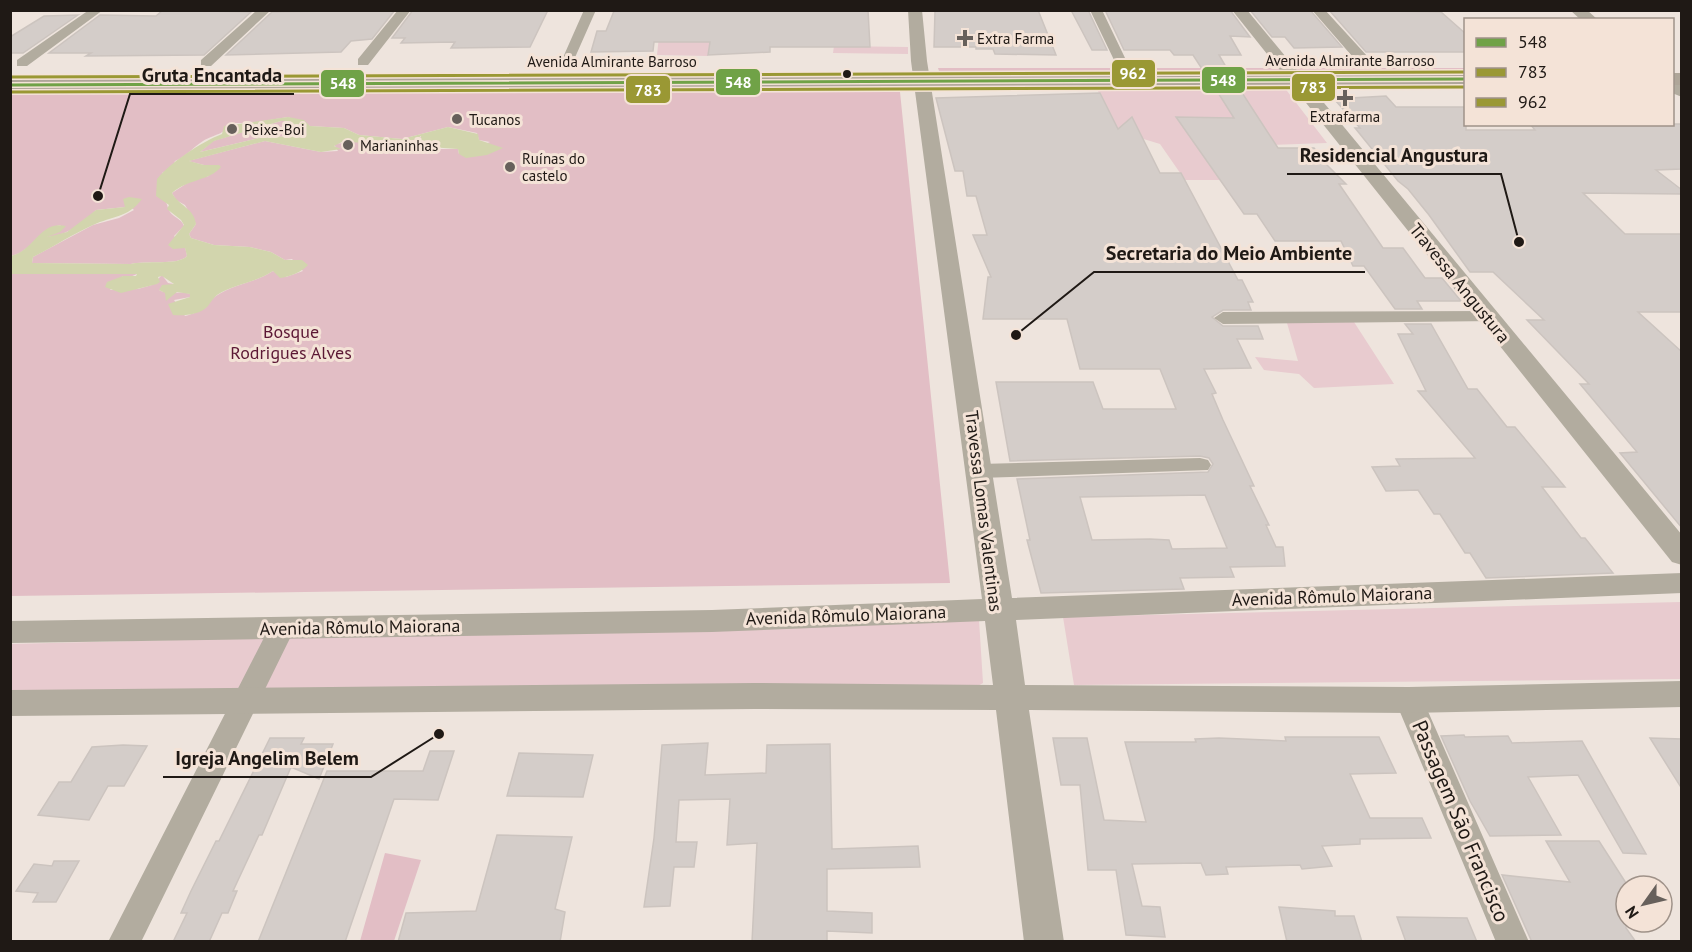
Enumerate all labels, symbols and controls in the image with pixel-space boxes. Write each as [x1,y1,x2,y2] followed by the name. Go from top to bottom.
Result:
[1464,18,1674,126] legend
[977,29,1054,48] place label: Extra Farma
[1518,30,1547,53] text: 548
[958,31,972,45] marker: Extra Farma
[1265,51,1435,70] street label: Avenida Almirante Barroso
[527,52,697,71] street label: Avenida Almirante Barroso
[130,56,294,94] callout: Gruta Encantada
[1111,59,1156,88] line badge: 962
[1518,60,1547,83] text: 783
[142,62,282,88] text: Gruta Encantada
[1119,63,1147,83] text: 962
[1201,66,1246,94] line badge: 548
[715,68,761,96] line badge: 548
[841,68,853,80] unlabelled marker
[320,69,365,98] line badge: 548
[1209,70,1237,90] text: 548
[724,72,752,92] text: 548
[329,73,357,93] text: 548
[1291,73,1336,102] line badge: 783
[625,75,671,104] line badge: 783
[1299,77,1327,97] text: 783
[634,80,662,100] text: 783
[1518,90,1547,113] text: 962
[1338,91,1352,105] marker: Extrafarma
[1310,107,1380,126] place label: Extrafarma
[469,110,521,129] place label: Tucanos
[450,112,464,126] marker: Tucanos
[244,120,305,139] place label: Peixe-Boi
[225,122,239,136] marker: Peixe-Boi
[360,136,438,155] place label: Marianinhas
[1287,136,1501,174] callout: Residencial Angustura
[341,138,355,152] marker: Marianinhas
[1300,142,1488,168] text: Residencial Angustura
[522,149,585,185] place label: Ruínas do castelo
[503,160,517,174] marker: Ruínas do castelo
[1405,219,1515,347] street label: Travessa Angustura
[1094,234,1365,272] callout: Secretaria do Meio Ambiente
[1106,240,1352,266] text: Secretaria do Meio Ambiente
[230,320,352,364] park label: Bosque Rodrigues Alves
[960,409,1008,613] street label: Travessa Lomas Valentinas
[1231,581,1433,611] street label: Avenida Rômulo Maiorana
[745,600,947,630] street label: Avenida Rômulo Maiorana
[260,614,460,640] street label: Avenida Rômulo Maiorana
[1406,716,1516,926] street label: Passagem São Francisco
[163,739,371,777] callout: Igreja Angelim Belem
[175,745,359,771] text: Igreja Angelim Belem
[1614,874,1674,934] north arrow
[1620,902,1643,922] text: N

